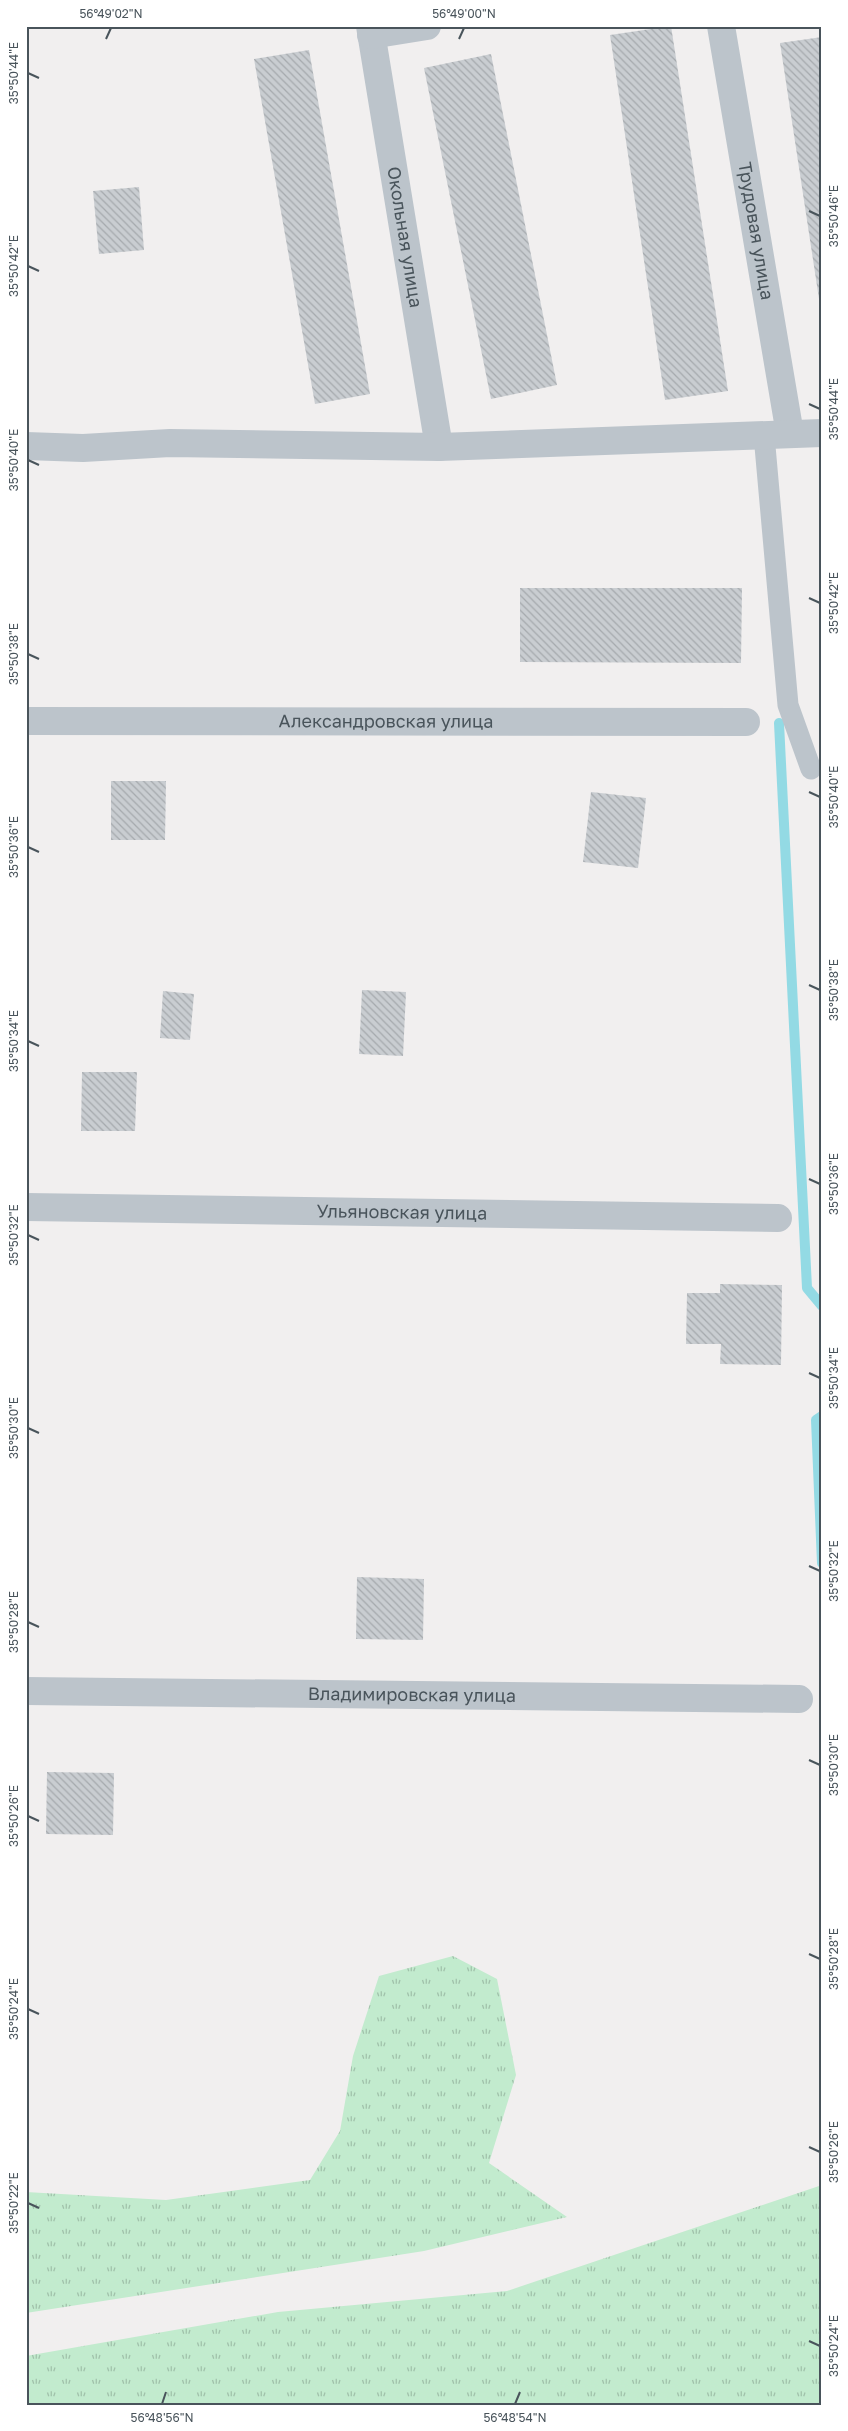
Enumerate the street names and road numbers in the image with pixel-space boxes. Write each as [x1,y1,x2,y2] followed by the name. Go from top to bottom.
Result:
[734,160,779,301] street label: Трудовая улица
[383,165,428,309] street label: Окольная улица
[278,709,494,732] street label: Александровская улица
[317,1199,487,1224] street label: Ульяновская улица
[308,1682,516,1706] street label: Владимировская улица

